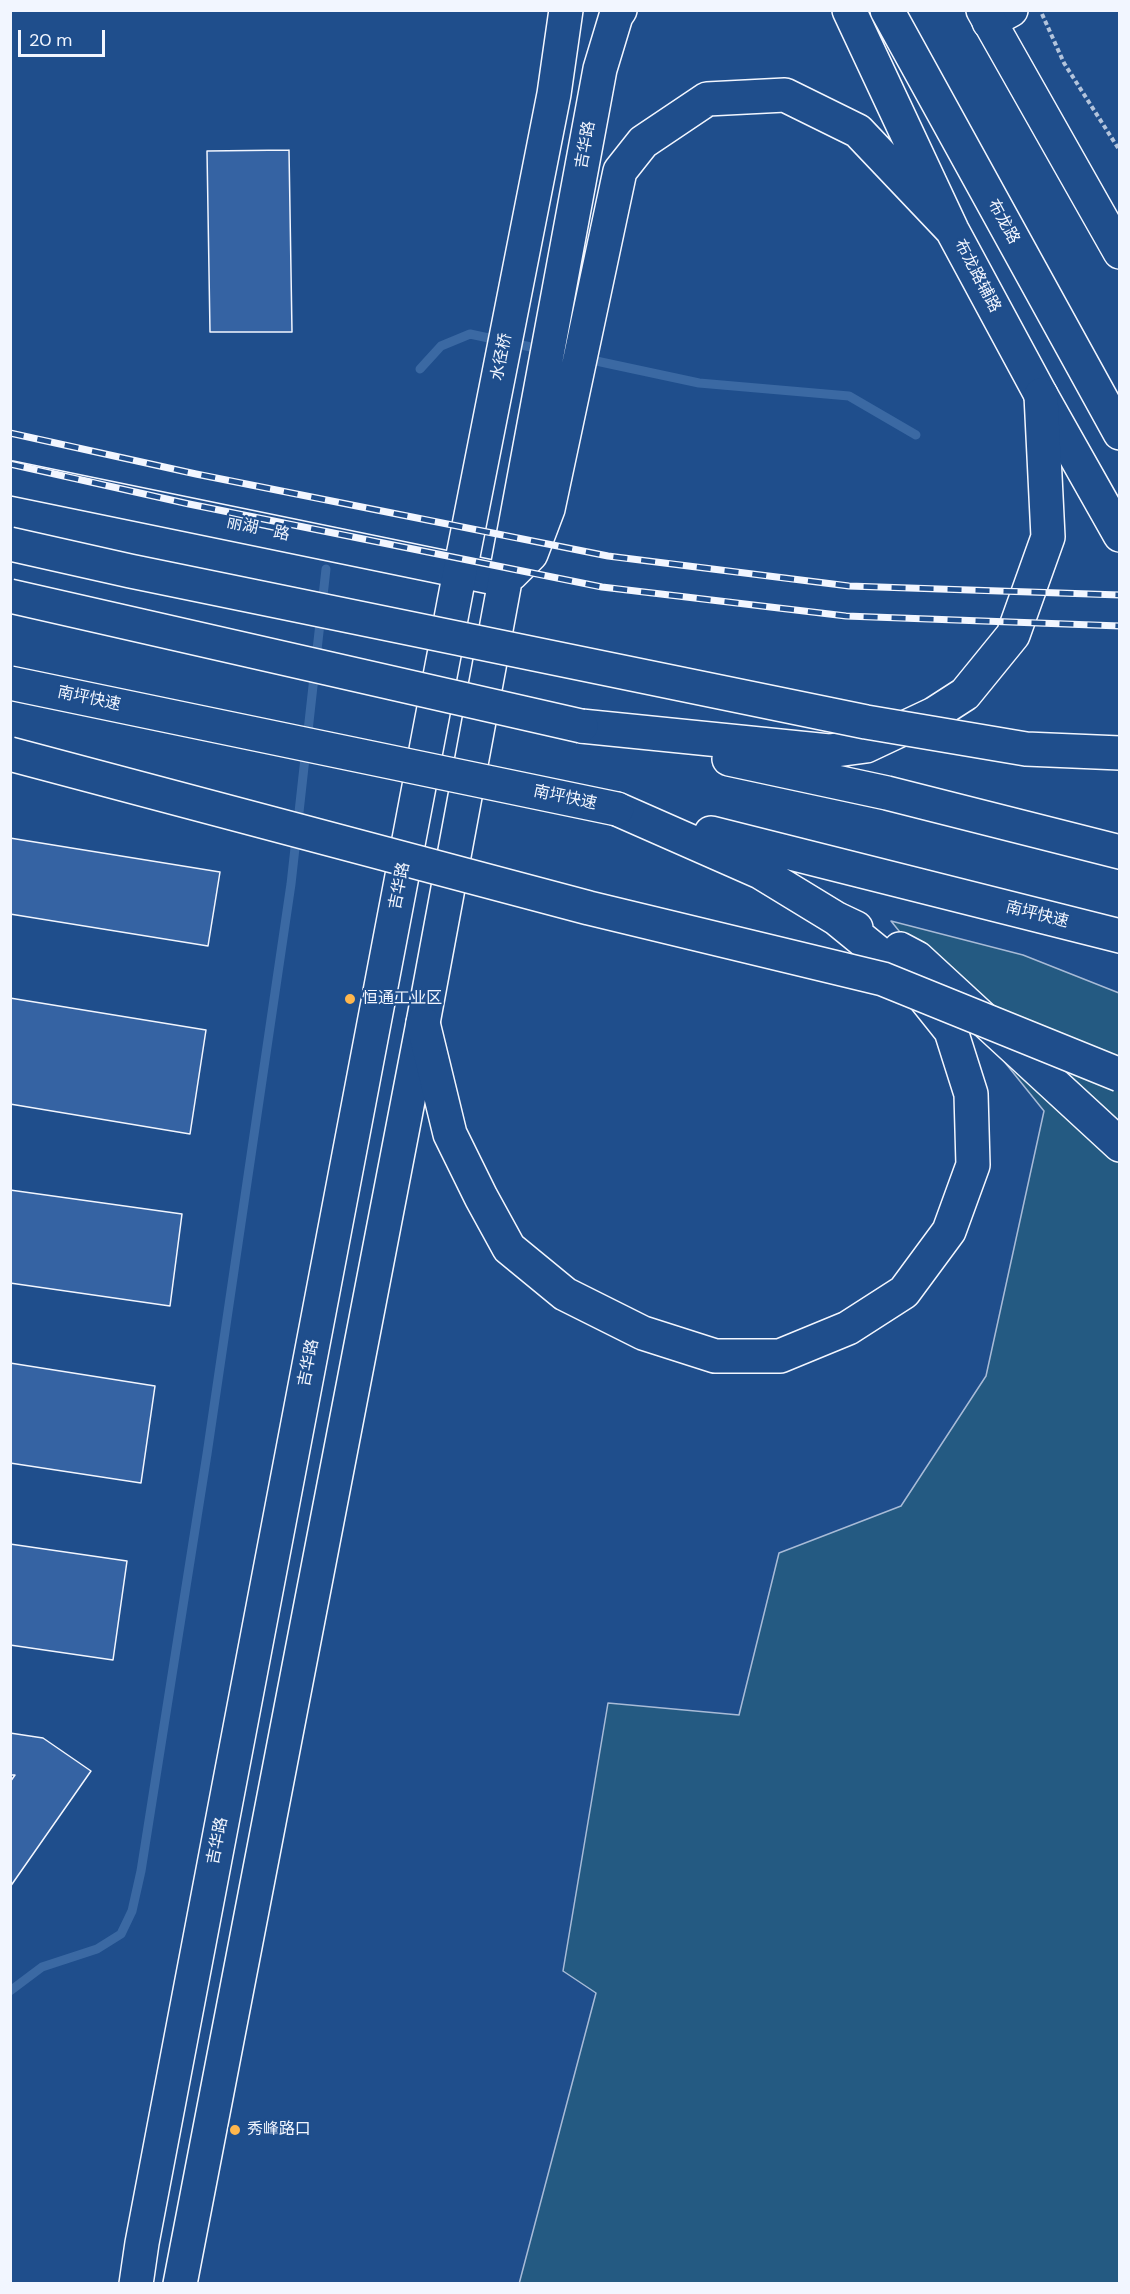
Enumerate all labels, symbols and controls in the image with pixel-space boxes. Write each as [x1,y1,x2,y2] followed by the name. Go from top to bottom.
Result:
[21,18,108,56] scale bar
[29,28,72,52] text: 20 m
[572,120,600,170] street label: 吉华路
[983,196,1023,248] street label: 布龙路
[950,236,1004,316] street label: 布龙路辅路
[488,332,516,382] street label: 水径桥
[225,513,291,545] street label: 丽湖一路
[56,683,122,715] street label: 南坪快速
[532,782,598,814] street label: 南坪快速
[386,861,414,911] street label: 吉华路
[1004,898,1070,932] street label: 南坪快速
[362,989,442,1009] place label: 恒通工业区
[343,992,357,1006] marker: 恒通工业区
[295,1338,323,1388] street label: 吉华路
[204,1816,232,1866] street label: 吉华路
[247,2120,311,2140] place label: 秀峰路口
[228,2123,242,2137] marker: 秀峰路口

